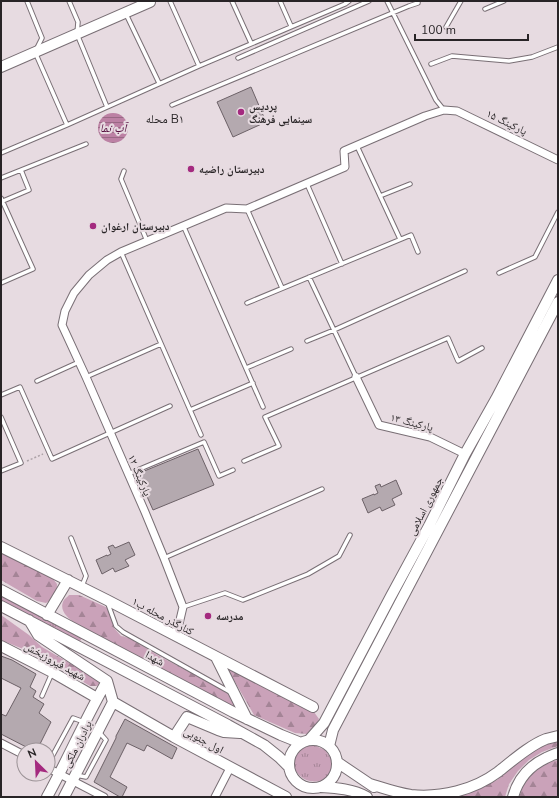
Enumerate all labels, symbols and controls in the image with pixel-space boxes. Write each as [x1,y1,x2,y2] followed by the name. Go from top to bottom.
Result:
[415,16,528,42] scale bar
[421,22,456,38] text: 100 m
[249,99,313,127] place label: پردیس سینمایی فرهنگ
[484,106,530,139] street label: پارکینگ ۱۵
[236,107,246,117] marker: پردیس سینمایی فرهنگ
[146,111,184,127] district label: محله B۱
[100,120,129,136] water label: آب نما
[199,162,265,177] place label: دبیرستان راضیه
[186,164,196,174] marker: دبیرستان راضیه
[101,219,170,234] place label: دبیرستان ارغوان
[88,221,98,231] marker: دبیرستان ارغوان
[389,410,435,435] street label: پارکینگ ۱۳
[124,452,155,498] street label: پارکینگ ۱۲
[404,474,447,538] street label: جمهوری اسلامی
[129,594,197,639] street label: کنارگذر محله ب۱
[216,609,244,624] place label: مدرسه
[203,611,213,621] marker: مدرسه
[22,639,88,684] street label: شهید فیروزبخش
[143,647,167,670] street label: شهدا
[59,718,96,770] street label: برادران ملکی
[181,724,226,757] street label: اول جنوبی
[16,742,56,782] north arrow
[25,745,39,762] text: N

